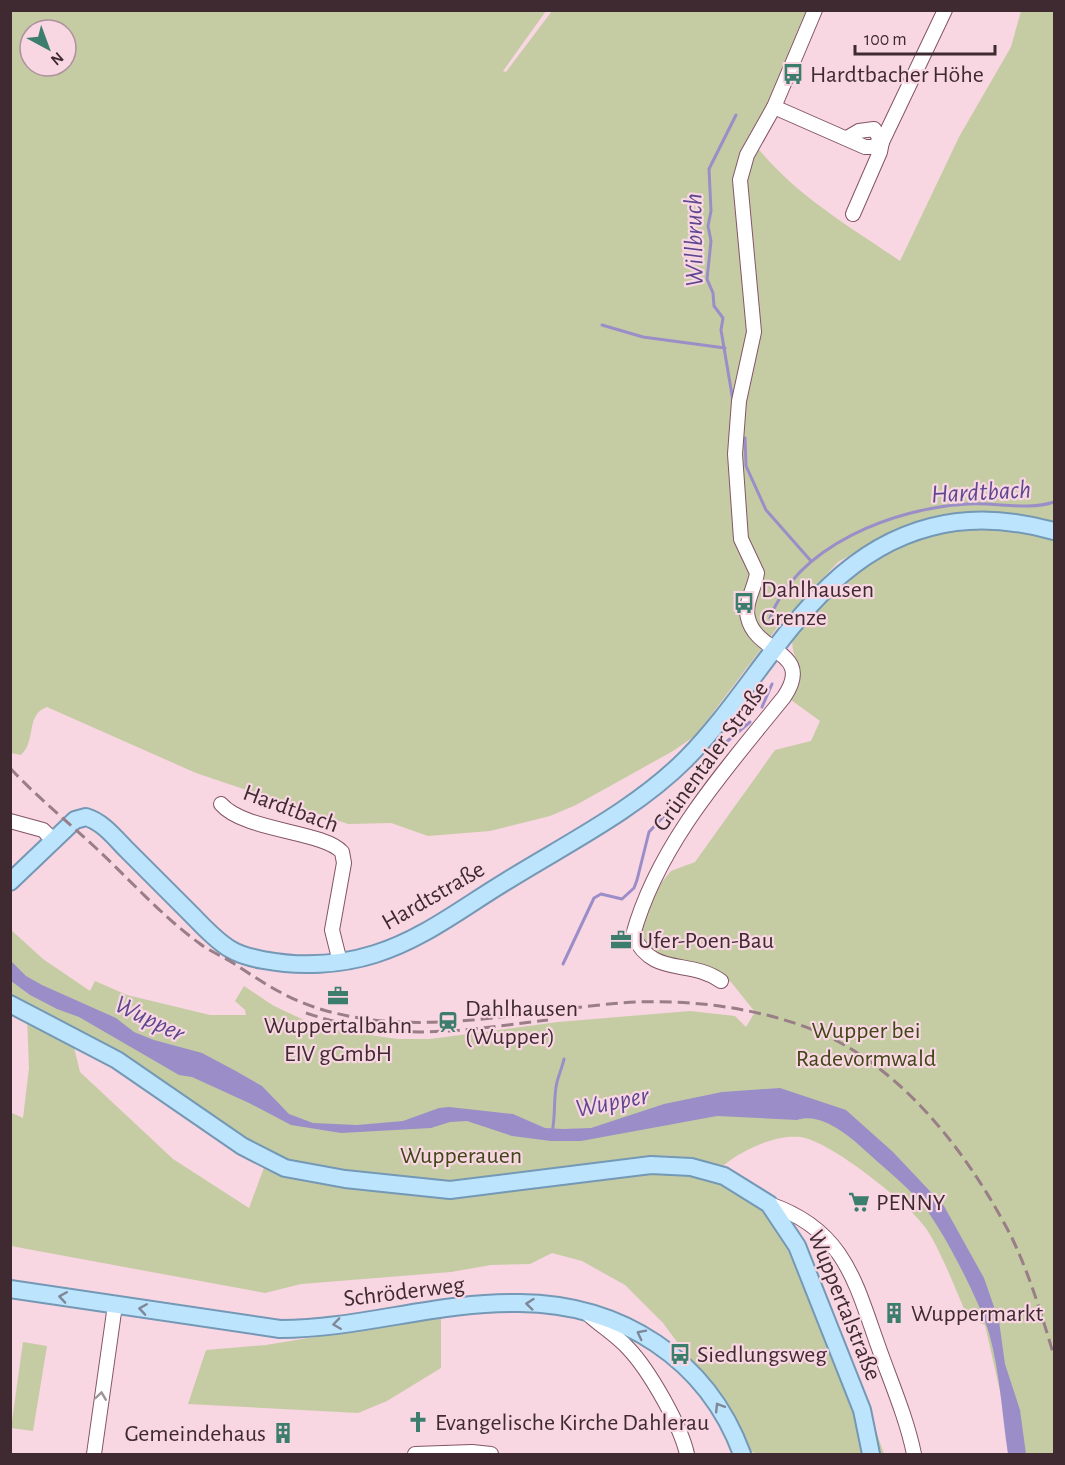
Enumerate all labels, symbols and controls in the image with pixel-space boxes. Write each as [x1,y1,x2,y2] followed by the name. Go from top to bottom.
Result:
[18,18,78,78] north arrow
[855,18,994,56] scale bar
[864,31,907,49] text: 100 m
[48,49,67,68] text: N
[781,62,805,86] bus stop icon: Hardtbacher Höhe
[810,63,984,87] place label: Hardtbacher Höhe
[680,193,708,287] water label: Willbruch
[930,476,1032,508] water label: Hardtbach
[761,578,874,630] place label: Dahlhausen Grenze
[732,591,756,615] bus stop icon: Dahlhausen Grenze
[649,677,773,836] street label: Grünentaler Straße
[240,781,342,837] street label: Hardtbach
[378,857,489,935] street label: Hardtstraße
[609,928,633,952] office icon: Ufer-Poen-Bau
[638,929,774,953] place label: Ufer-Poen-Bau
[326,984,350,1008] office icon: Wuppertalbahn EIV gGmbH
[111,991,190,1047] water label: Wupper
[465,997,578,1049] place label: Dahlhausen (Wupper)
[436,1010,460,1034] station icon: Dahlhausen (Wupper)
[264,1014,412,1066] place label: Wuppertalbahn EIV gGmbH
[796,1019,936,1071] park label: Wupper bei Radevormwald
[573,1082,653,1122] water label: Wupper
[400,1144,522,1168] park label: Wupperauen
[847,1190,871,1214] supermarket icon: PENNY
[876,1191,946,1215] place label: PENNY
[803,1227,885,1384] street label: Wuppertalstraße
[342,1273,466,1311] street label: Schröderweg
[58,1291,67,1303] one-way arrow
[526,1298,535,1311] one-way arrow
[882,1301,906,1325] building icon: Wuppermarkt
[911,1302,1043,1326] place label: Wuppermarkt
[139,1304,148,1316] one-way arrow
[332,1317,341,1330] one-way arrow
[636,1330,647,1341] one-way arrow
[668,1342,692,1366] bus stop icon: Siedlungsweg
[697,1343,827,1367] place label: Siedlungsweg
[94,1392,106,1401] one-way arrow
[715,1403,727,1413] one-way arrow
[406,1410,430,1434] church icon: Evangelische Kirche Dahlerau
[435,1411,709,1435] place label: Evangelische Kirche Dahlerau
[271,1421,295,1445] building icon: Gemeindehaus
[124,1422,266,1446] place label: Gemeindehaus

